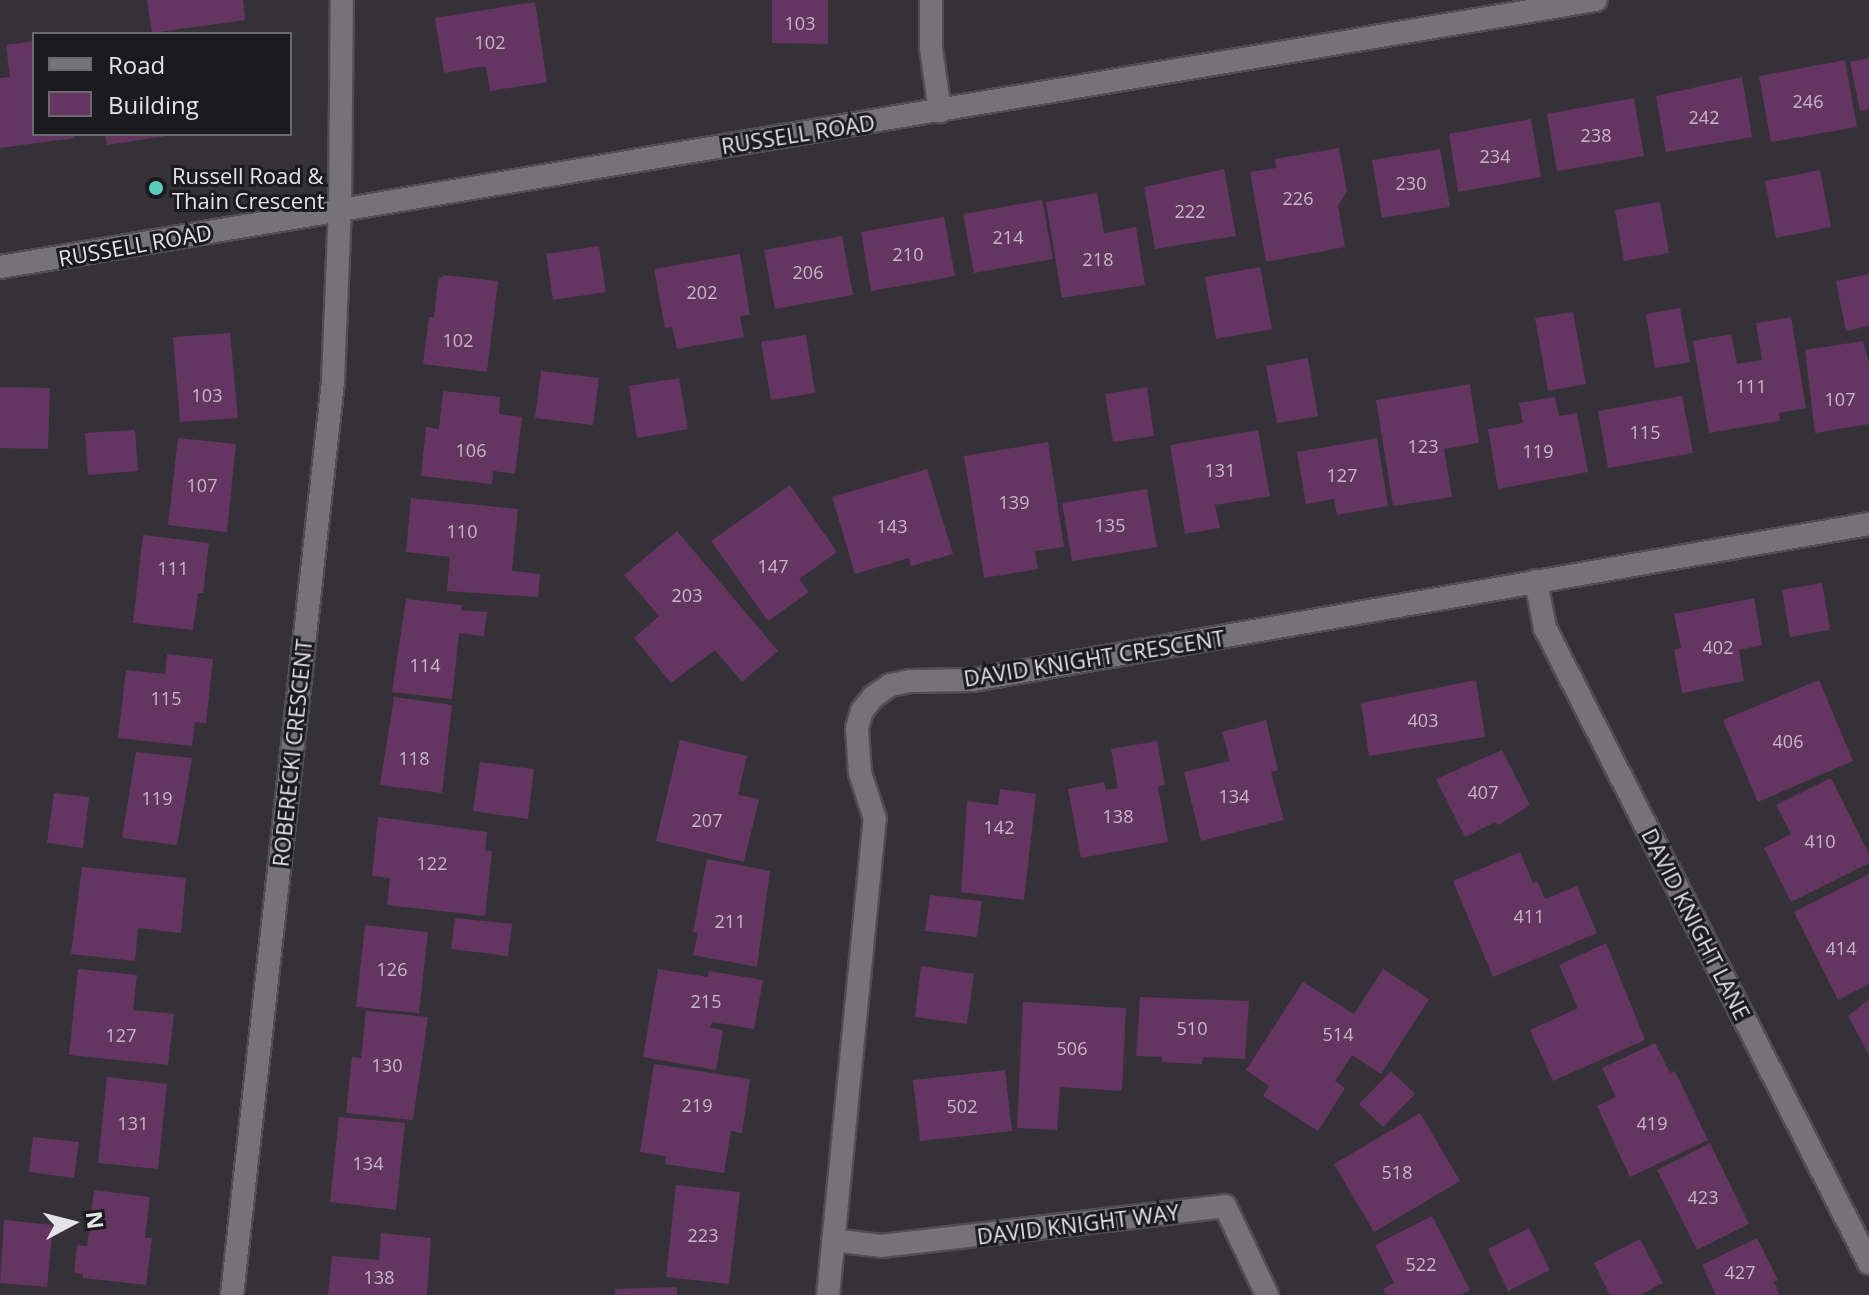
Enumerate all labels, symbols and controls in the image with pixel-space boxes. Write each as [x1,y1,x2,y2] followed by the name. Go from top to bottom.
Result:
[785,12,815,34] house number: 103
[475,31,505,53] house number: 102
[32,32,292,136] legend
[108,48,165,81] text: Road
[108,88,199,121] text: Building
[1793,90,1823,112] house number: 246
[1689,106,1719,128] house number: 242
[719,109,877,159] street label: RUSSELL ROAD
[1581,124,1611,146] house number: 238
[1480,145,1510,167] house number: 234
[172,162,325,214] place label: Russell Road & Thain Crescent
[1396,172,1426,194] house number: 230
[147,179,165,197] marker: Russell Road & Thain Crescent
[1283,187,1313,209] house number: 226
[1175,200,1205,222] house number: 222
[56,219,214,271] street label: RUSSELL ROAD
[993,226,1023,248] house number: 214
[893,243,923,265] house number: 210
[1083,248,1113,270] house number: 218
[793,261,823,283] house number: 206
[687,281,717,303] house number: 202
[443,329,473,351] house number: 102
[1736,375,1766,397] house number: 111
[192,384,222,406] house number: 103
[1825,388,1855,410] house number: 107
[1630,421,1660,443] house number: 115
[1408,435,1438,457] house number: 123
[456,439,486,461] house number: 106
[1523,440,1553,462] house number: 119
[1205,459,1235,481] house number: 131
[1327,464,1357,486] house number: 127
[187,474,217,496] house number: 107
[999,491,1029,513] house number: 139
[1095,514,1125,536] house number: 135
[877,515,907,537] house number: 143
[447,520,477,542] house number: 110
[758,555,788,577] house number: 147
[158,557,188,579] house number: 111
[672,584,702,606] house number: 203
[962,624,1226,692] street label: DAVID KNIGHT CRESCENT
[1703,636,1733,658] house number: 402
[267,638,317,868] street label: ROBERECKI CRESCENT
[410,654,440,676] house number: 114
[151,687,181,709] house number: 115
[1408,709,1438,731] house number: 403
[1773,730,1803,752] house number: 406
[399,747,429,769] house number: 118
[1468,781,1498,803] house number: 407
[1219,785,1249,807] house number: 134
[142,787,172,809] house number: 119
[1103,805,1133,827] house number: 138
[692,809,722,831] house number: 207
[984,816,1014,838] house number: 142
[1636,824,1756,1024] street label: DAVID KNIGHT LANE
[1805,830,1835,852] house number: 410
[417,852,447,874] house number: 122
[1514,905,1544,927] house number: 411
[715,910,745,932] house number: 211
[1826,937,1856,959] house number: 414
[377,958,407,980] house number: 126
[691,990,721,1012] house number: 215
[1177,1017,1207,1039] house number: 510
[1323,1023,1353,1045] house number: 514
[106,1024,136,1046] house number: 127
[1057,1037,1087,1059] house number: 506
[372,1054,402,1076] house number: 130
[682,1094,712,1116] house number: 219
[947,1095,977,1117] house number: 502
[118,1112,148,1134] house number: 131
[1637,1112,1667,1134] house number: 419
[353,1152,383,1174] house number: 134
[1382,1161,1412,1183] house number: 518
[32,1183,112,1263] north arrow
[1688,1186,1718,1208] house number: 423
[975,1198,1181,1250] street label: DAVID KNIGHT WAY
[80,1209,112,1231] text: N
[688,1224,718,1246] house number: 223
[1406,1253,1436,1275] house number: 522
[1725,1261,1755,1283] house number: 427
[364,1266,394,1288] house number: 138

